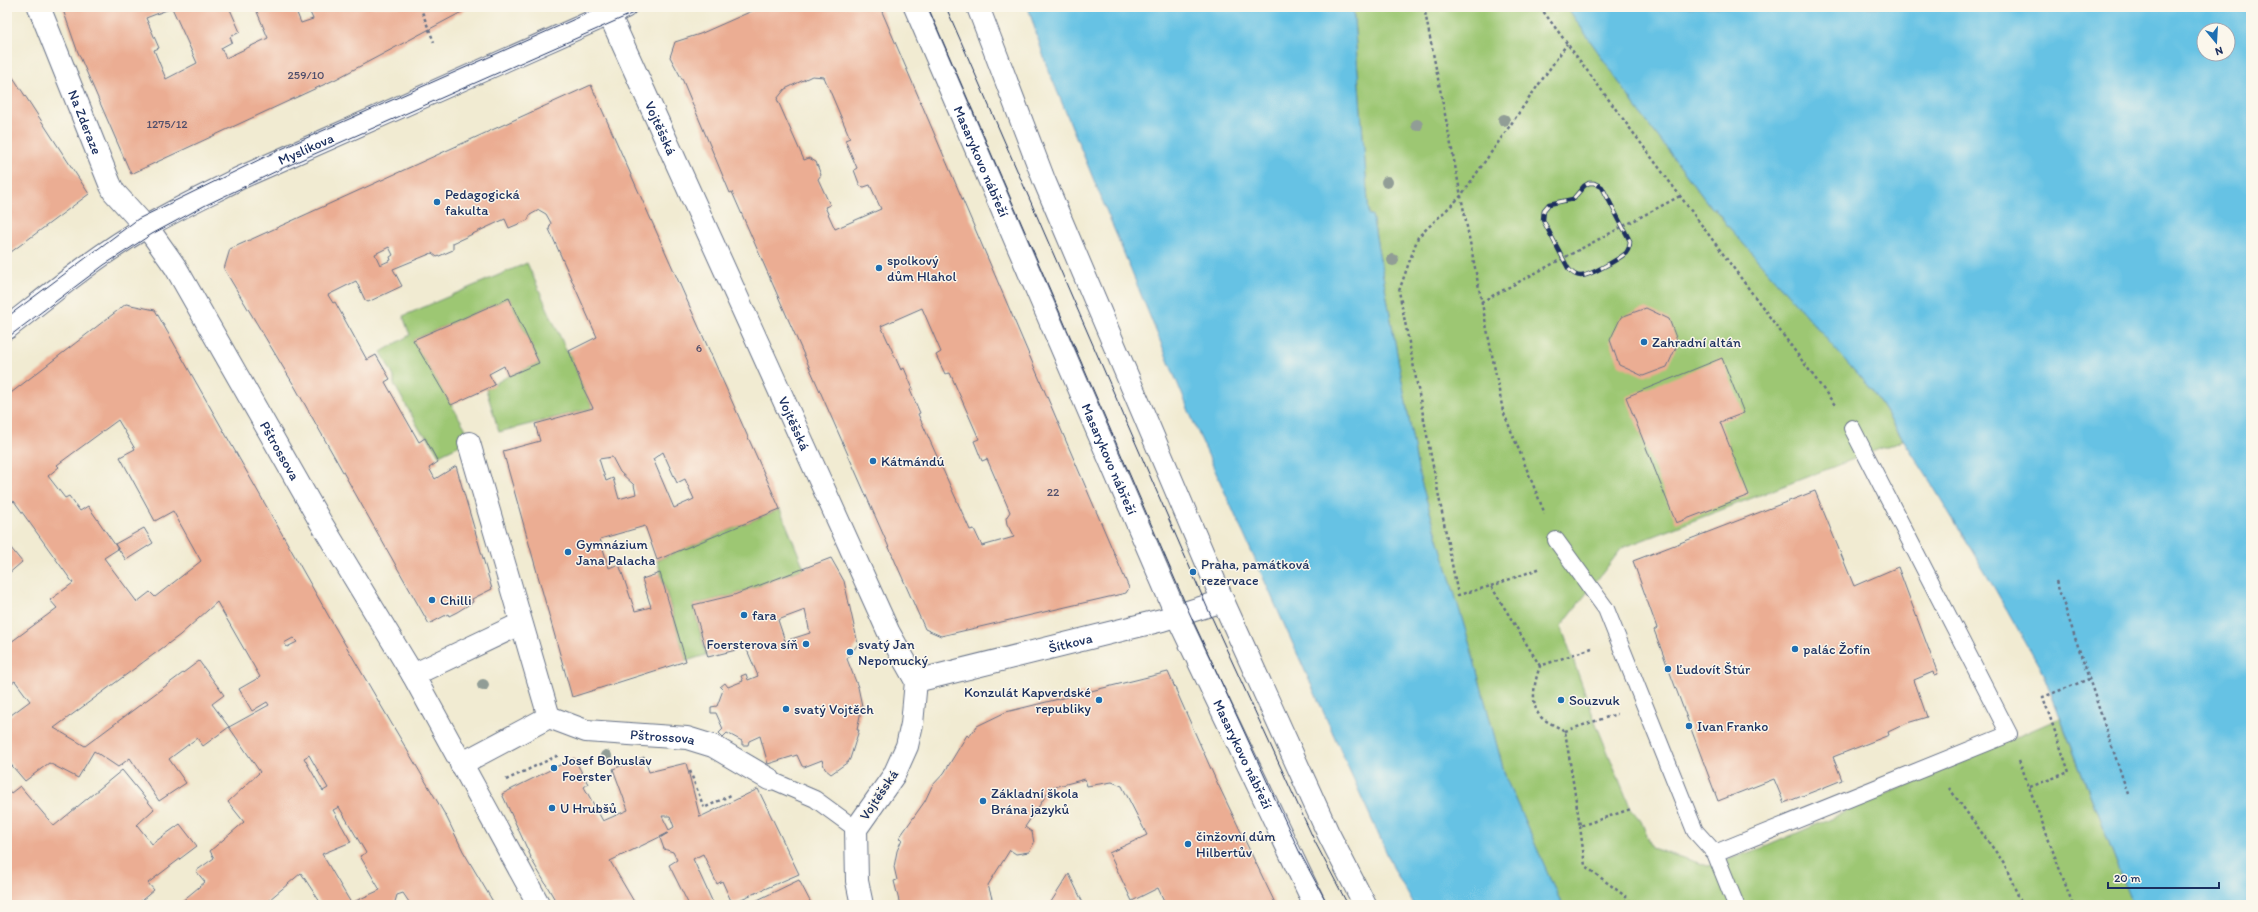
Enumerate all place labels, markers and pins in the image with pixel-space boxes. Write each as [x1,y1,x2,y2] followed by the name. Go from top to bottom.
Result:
[445,186,521,219] place label: Pedagogická fakulta
[432,197,442,207] marker: Pedagogická fakulta
[887,252,956,285] place label: spolkový dům Hlahol
[874,263,884,273] marker: spolkový dům Hlahol
[1652,334,1741,351] place label: Zahradní altán
[1639,337,1649,347] marker: Zahradní altán
[881,453,945,470] place label: Kátmándú
[868,456,878,466] marker: Kátmándú
[576,536,655,569] place label: Gymnázium Jana Palacha
[563,547,573,557] marker: Gymnázium Jana Palacha
[1201,556,1310,589] place label: Praha, památková rezervace
[1188,567,1198,577] marker: Praha, památková rezervace
[440,592,472,609] place label: Chilli
[427,595,437,605] marker: Chilli
[752,607,777,624] place label: fara
[739,610,749,620] marker: fara
[707,636,798,653] place label: Foersterova síň
[858,636,929,669] place label: svatý Jan Nepomucký
[801,639,811,649] marker: Foersterova síň
[1803,641,1871,658] place label: palác Žofín
[1790,644,1800,654] marker: palác Žofín
[845,647,855,657] marker: svatý Jan Nepomucký
[1676,661,1751,678] place label: Ľudovít Štúr
[1663,664,1673,674] marker: Ľudovít Štúr
[964,684,1091,717] place label: Konzulát Kapverdské republiky
[1569,692,1620,709] place label: Souzvuk
[1094,695,1104,705] marker: Konzulát Kapverdské republiky
[1556,695,1566,705] marker: Souzvuk
[794,701,874,718] place label: svatý Vojtěch
[781,704,791,714] marker: svatý Vojtěch
[1697,718,1768,735] place label: Ivan Franko
[1684,721,1694,731] marker: Ivan Franko
[562,752,652,785] place label: Josef Bohuslav Foerster
[549,763,559,773] marker: Josef Bohuslav Foerster
[991,785,1079,818] place label: Základní škola Brána jazyků
[978,796,988,806] marker: Základní škola Brána jazyků
[560,800,617,817] place label: U Hrubšů
[547,803,557,813] marker: U Hrubšů
[1196,828,1276,861] place label: činžovní dům Hilbertův
[1183,839,1193,849] marker: činžovní dům Hilbertův

